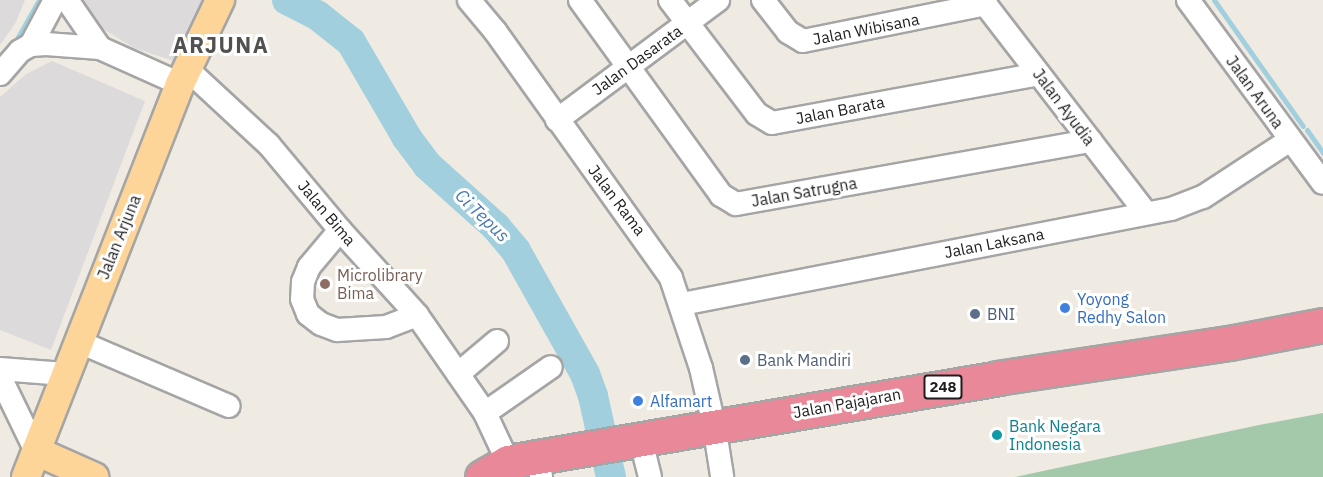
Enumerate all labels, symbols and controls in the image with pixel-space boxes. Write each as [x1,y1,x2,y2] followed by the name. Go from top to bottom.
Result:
[811,9,921,49] street label: Jalan Wibisana
[588,21,686,99] street label: Jalan Dasarata
[173,32,269,58] district label: ARJUNA
[1222,52,1288,132] street label: Jalan Aruna
[1029,65,1099,149] street label: Jalan Ayudia
[794,92,886,128] street label: Jalan Barata
[584,161,650,239] street label: Jalan Rama
[750,173,858,211] street label: Jalan Satrugna
[294,176,360,250] street label: Jalan Bima
[450,185,514,247] water label: Ci Tepus
[93,192,145,282] street label: Jalan Arjuna
[942,224,1046,262] street label: Jalan Laksana
[337,265,423,303] place label: Microlibrary Bima
[318,277,332,291] marker: Microlibrary Bima
[1077,289,1166,327] place label: Yoyong Redhy Salon
[1058,301,1072,315] marker: Yoyong Redhy Salon
[987,304,1015,324] place label: BNI
[968,307,982,321] marker: BNI
[757,350,851,370] place label: Bank Mandiri
[738,353,752,367] marker: Bank Mandiri
[924,375,962,399] road number: 248
[792,384,902,422] street label: Jalan Pajajaran
[650,391,712,411] place label: Alfamart
[631,394,645,408] marker: Alfamart
[1009,416,1101,454] place label: Bank Negara Indonesia
[990,428,1004,442] marker: Bank Negara Indonesia

